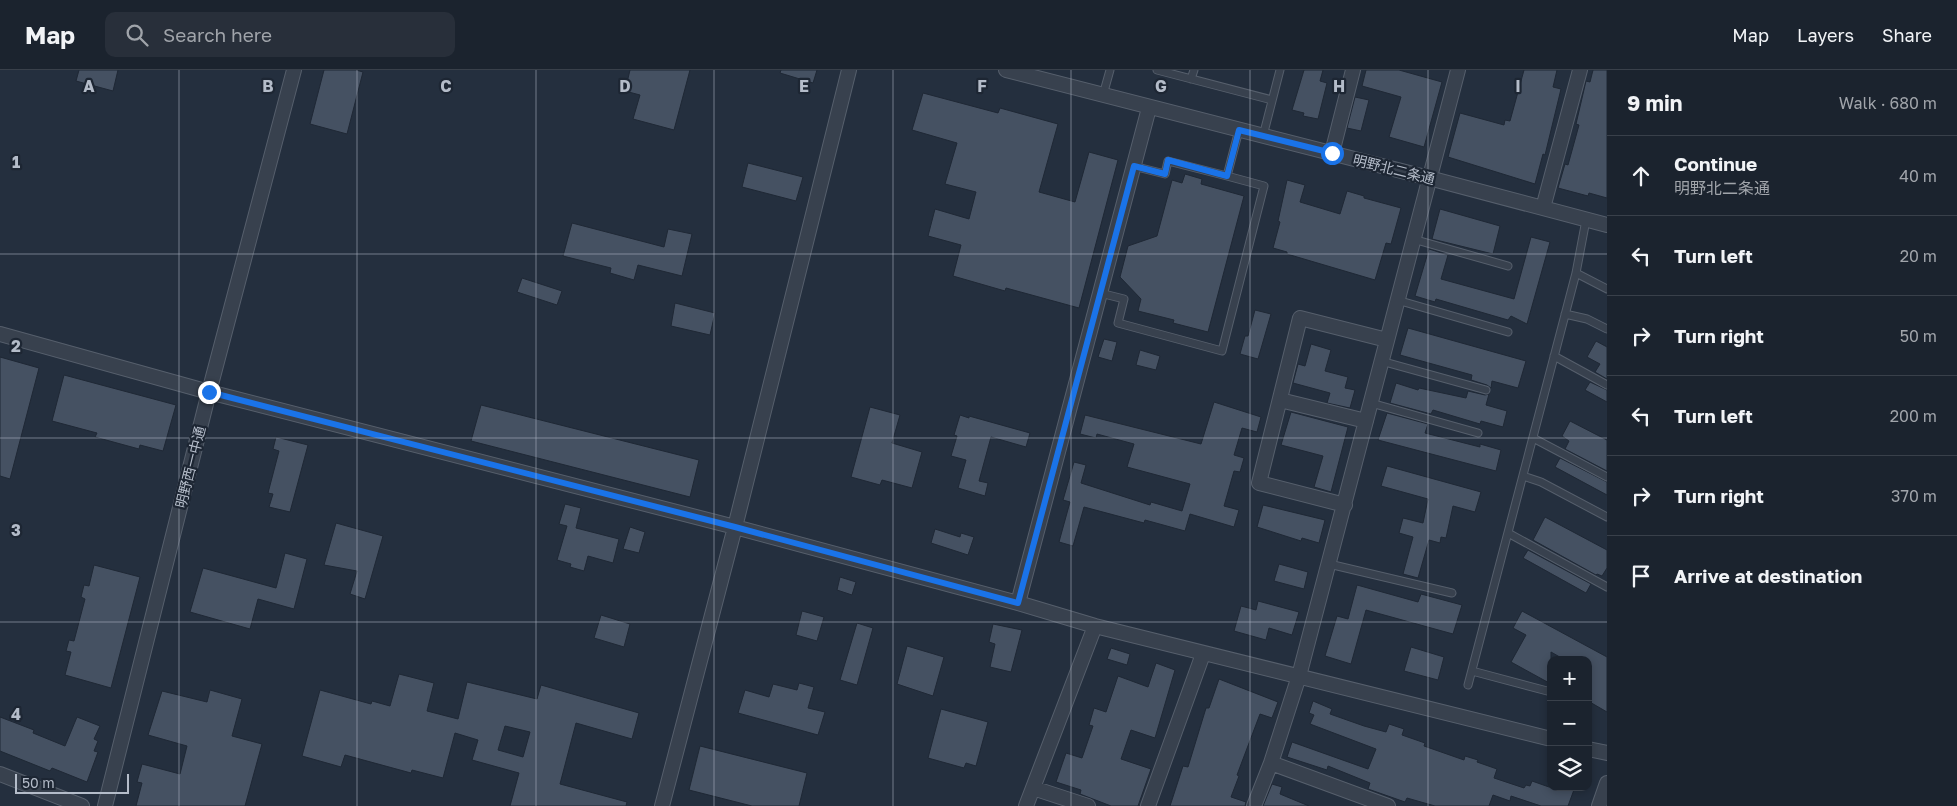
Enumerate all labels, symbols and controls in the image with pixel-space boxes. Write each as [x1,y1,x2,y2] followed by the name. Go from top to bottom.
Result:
[105,12,455,57] search box
[25,20,75,49] text: Map
[123,21,151,49] icon: search
[163,23,272,46] text: Search here
[1732,24,1769,46] text: Map
[1797,24,1854,46] text: Layers
[1882,24,1932,46] text: Share
[83,76,95,96] text: A
[262,76,274,96] text: B
[440,76,452,96] text: C
[619,76,631,96] text: D
[799,76,809,96] text: E
[977,76,987,96] text: F
[1155,76,1167,96] text: G
[1333,76,1345,96] text: H
[1515,76,1521,96] text: I
[1627,90,1682,116] text: 9 min
[1839,93,1937,113] text: Walk · 680 m
[1321,142,1344,165] route start
[1351,151,1437,187] street label: 明野北二条通
[12,152,20,172] text: 1
[1674,152,1757,175] text: Continue
[1627,162,1655,190] icon: ahead
[1899,166,1937,186] text: 40 m
[1674,178,1770,198] text: 明野北二条通
[1627,242,1655,270] icon: left
[1674,244,1753,267] text: Turn left
[1900,246,1937,266] text: 20 m
[1627,322,1655,350] icon: right
[1674,324,1764,347] text: Turn right
[1900,326,1937,346] text: 50 m
[11,336,21,356] text: 2
[198,381,221,404] route end
[1627,402,1655,430] icon: left
[1674,404,1753,427] text: Turn left
[1890,406,1937,426] text: 200 m
[172,424,208,510] street label: 明野西一中通
[1627,482,1655,510] icon: right
[1674,484,1764,507] text: Turn right
[1891,486,1937,506] text: 370 m
[11,520,21,540] text: 3
[1627,562,1655,590] icon: arrive
[1674,564,1862,587] text: Arrive at destination
[1547,656,1592,791] map controls
[1547,656,1592,701] button: +
[1547,701,1592,746] button: −
[11,704,21,724] text: 4
[1547,746,1592,791] button: layers
[15,771,129,794] scale bar
[22,774,55,791] text: 50 m

